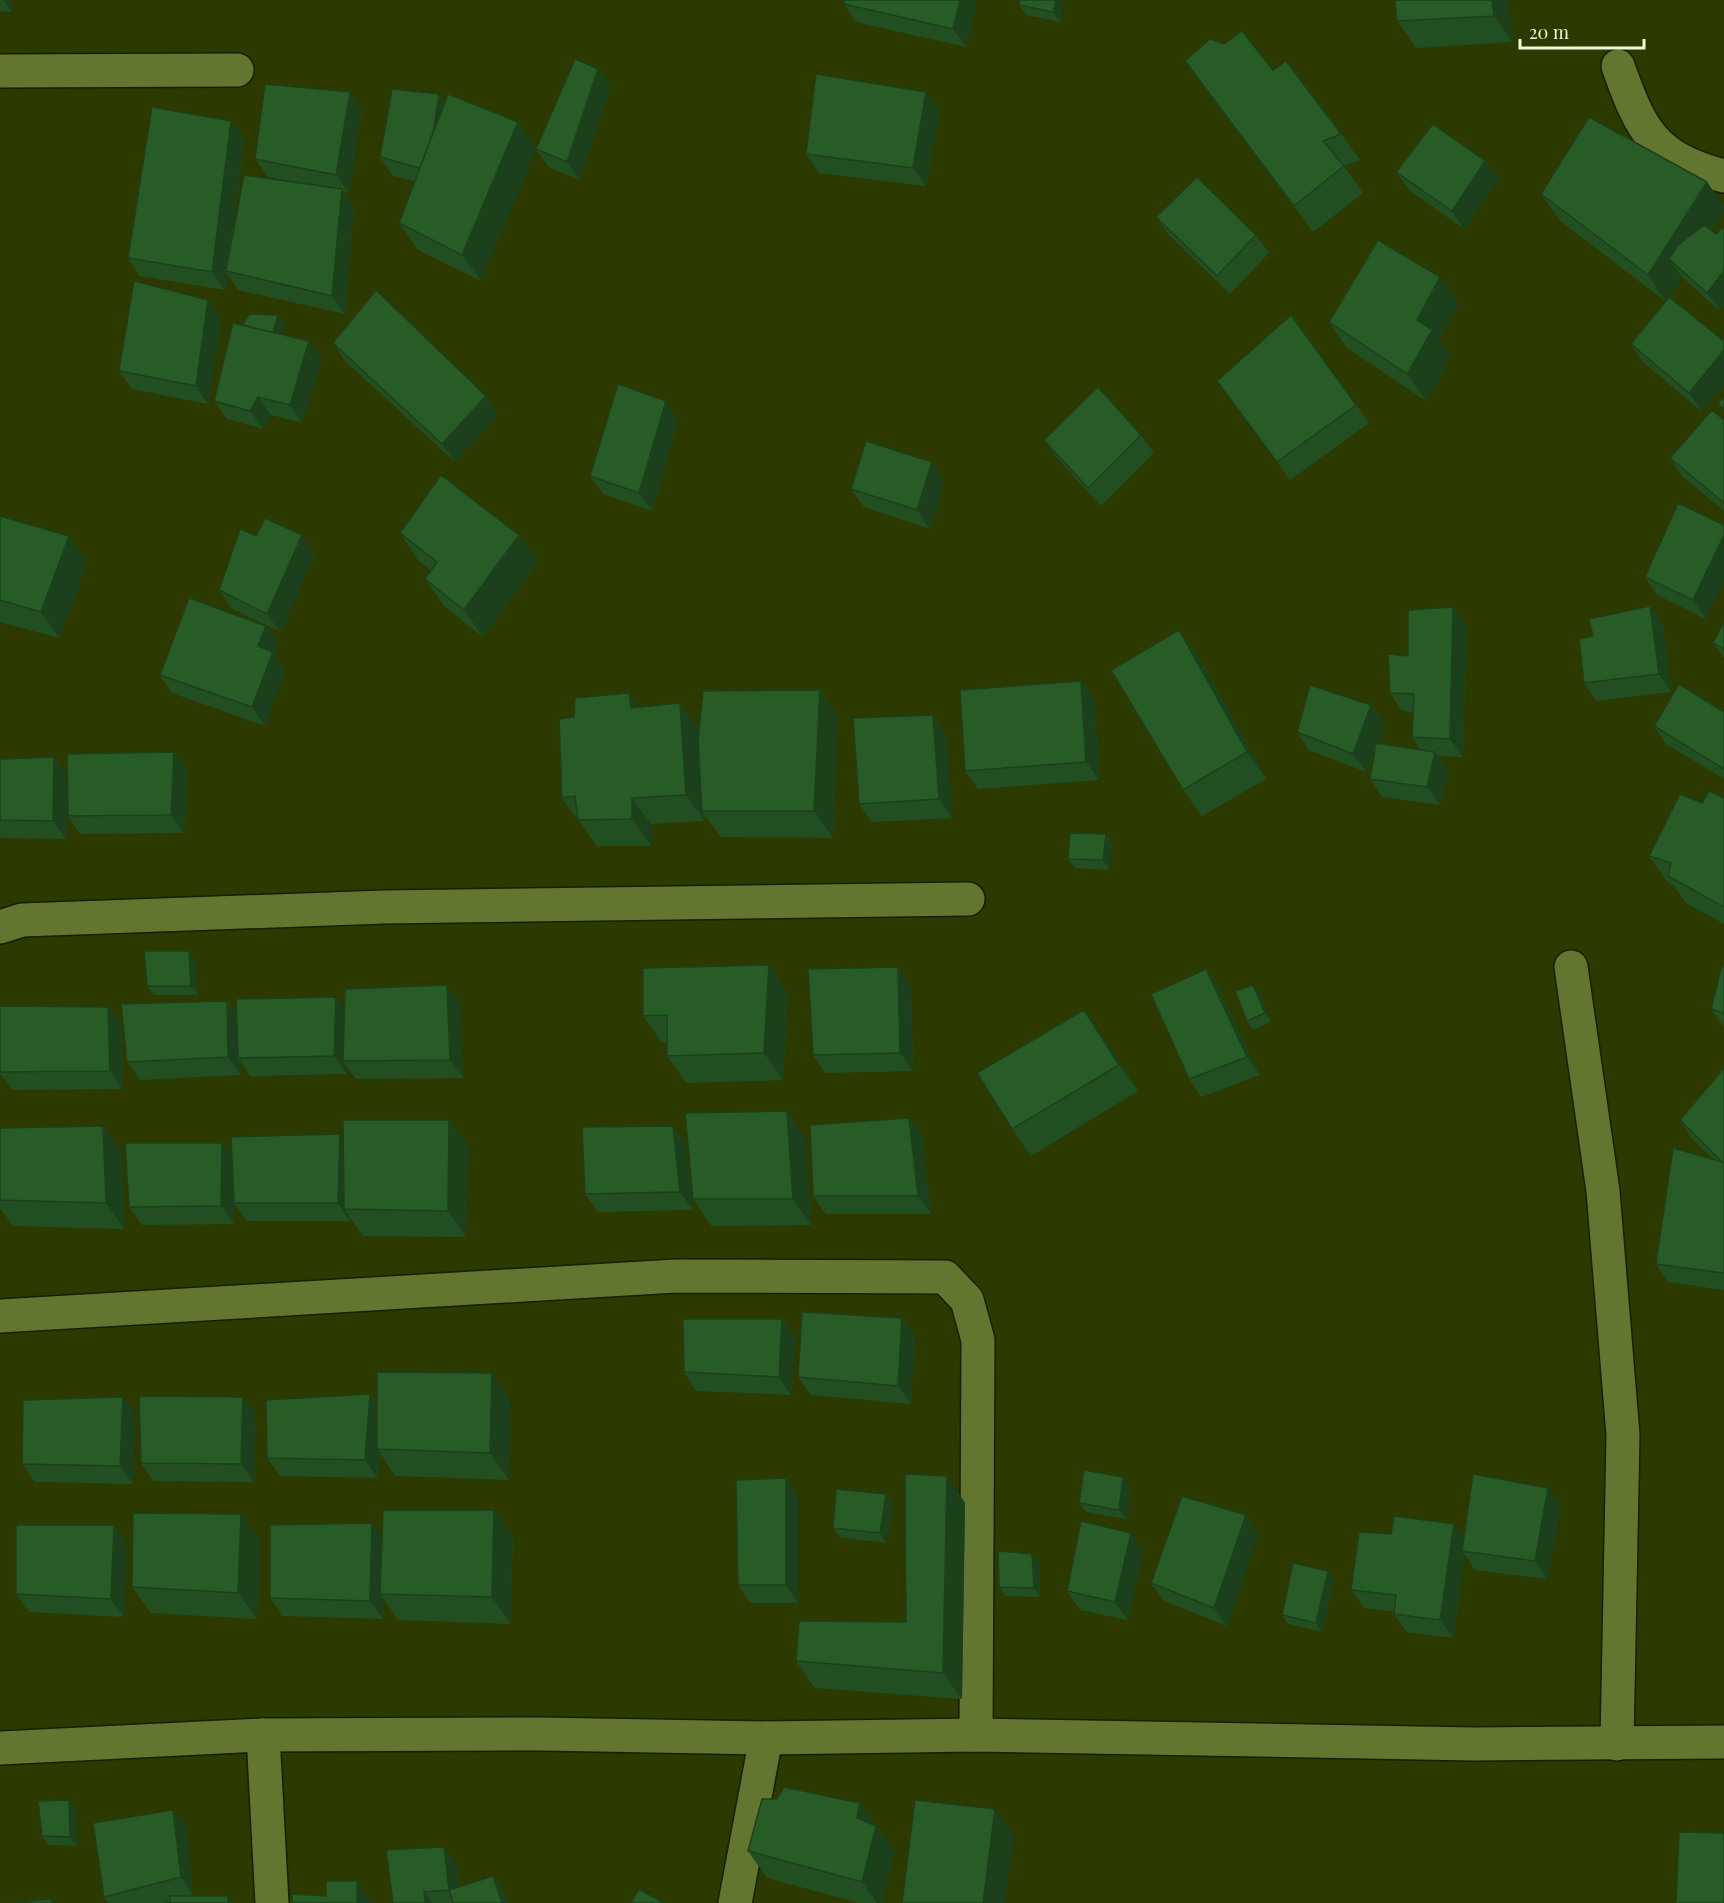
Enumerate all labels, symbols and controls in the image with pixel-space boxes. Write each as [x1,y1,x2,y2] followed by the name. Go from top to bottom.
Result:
[1520,12,1644,50] scale bar
[1529,20,1569,44] text: 20 m

